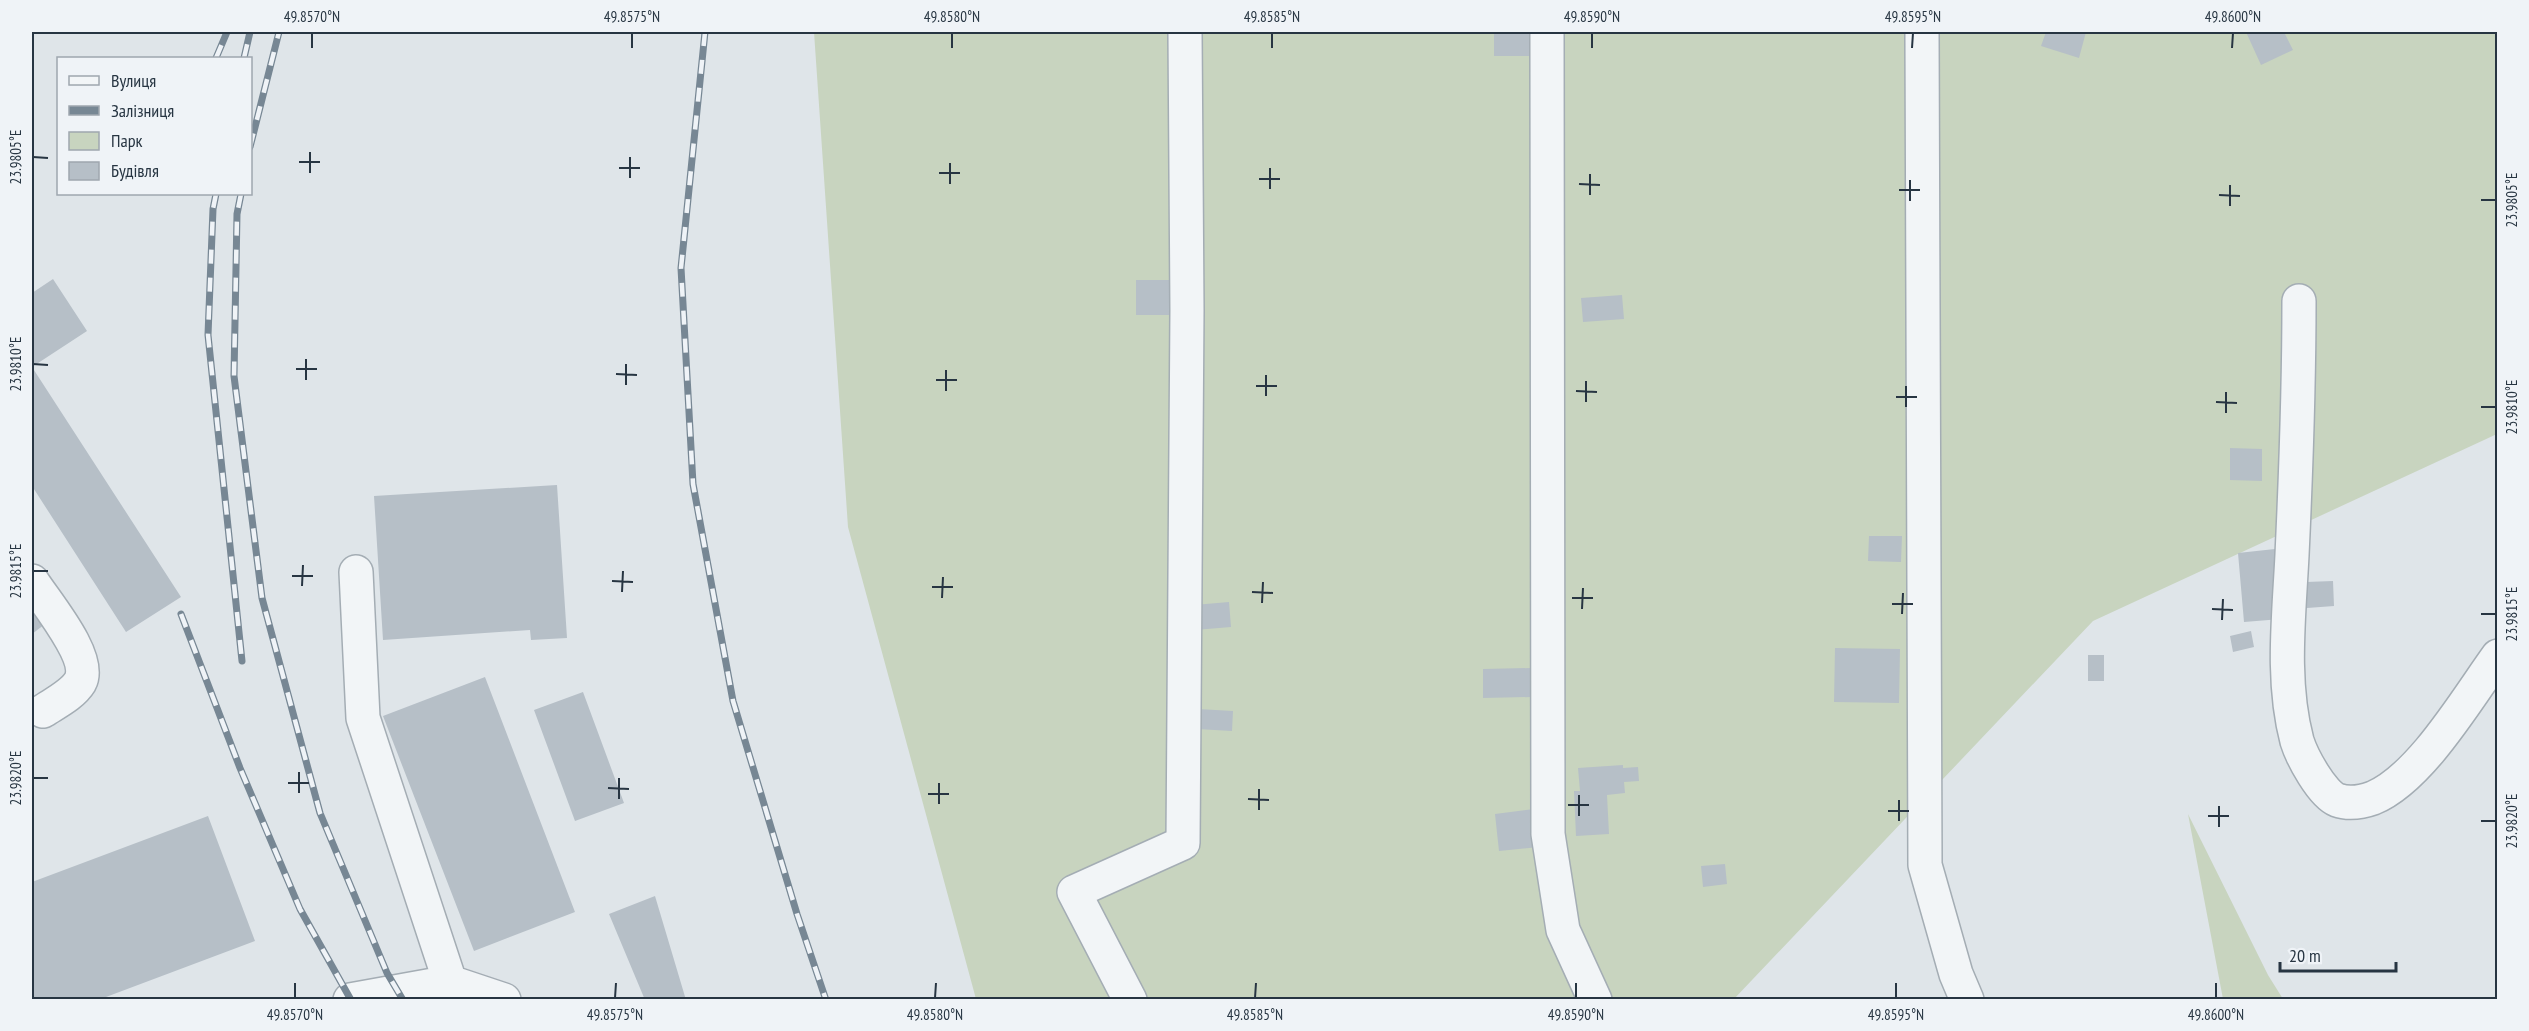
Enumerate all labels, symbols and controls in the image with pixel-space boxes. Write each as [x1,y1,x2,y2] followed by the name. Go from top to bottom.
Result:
[284,7,340,26] text: 49.8570°N
[604,7,660,26] text: 49.8575°N
[924,7,980,26] text: 49.8580°N
[1244,7,1300,26] text: 49.8585°N
[1564,7,1620,26] text: 49.8590°N
[1885,7,1941,26] text: 49.8595°N
[2205,7,2261,26] text: 49.8600°N
[57,57,252,195] legend
[111,69,156,92] text: Вулиця
[111,99,174,122] text: Залізниця
[111,129,142,152] text: Парк
[6,130,25,184] text: 23.9805°E
[111,159,159,182] text: Будівля
[2502,173,2521,227] text: 23.9805°E
[6,337,25,391] text: 23.9810°E
[2502,380,2521,434] text: 23.9810°E
[6,544,25,598] text: 23.9815°E
[2502,587,2521,641] text: 23.9815°E
[6,751,25,805] text: 23.9820°E
[2502,794,2521,848] text: 23.9820°E
[2280,935,2396,973] scale bar
[2289,944,2321,967] text: 20 m
[267,1005,323,1024] text: 49.8570°N
[587,1005,643,1024] text: 49.8575°N
[907,1005,963,1024] text: 49.8580°N
[1227,1005,1283,1024] text: 49.8585°N
[1548,1005,1604,1024] text: 49.8590°N
[1868,1005,1924,1024] text: 49.8595°N
[2188,1005,2244,1024] text: 49.8600°N

